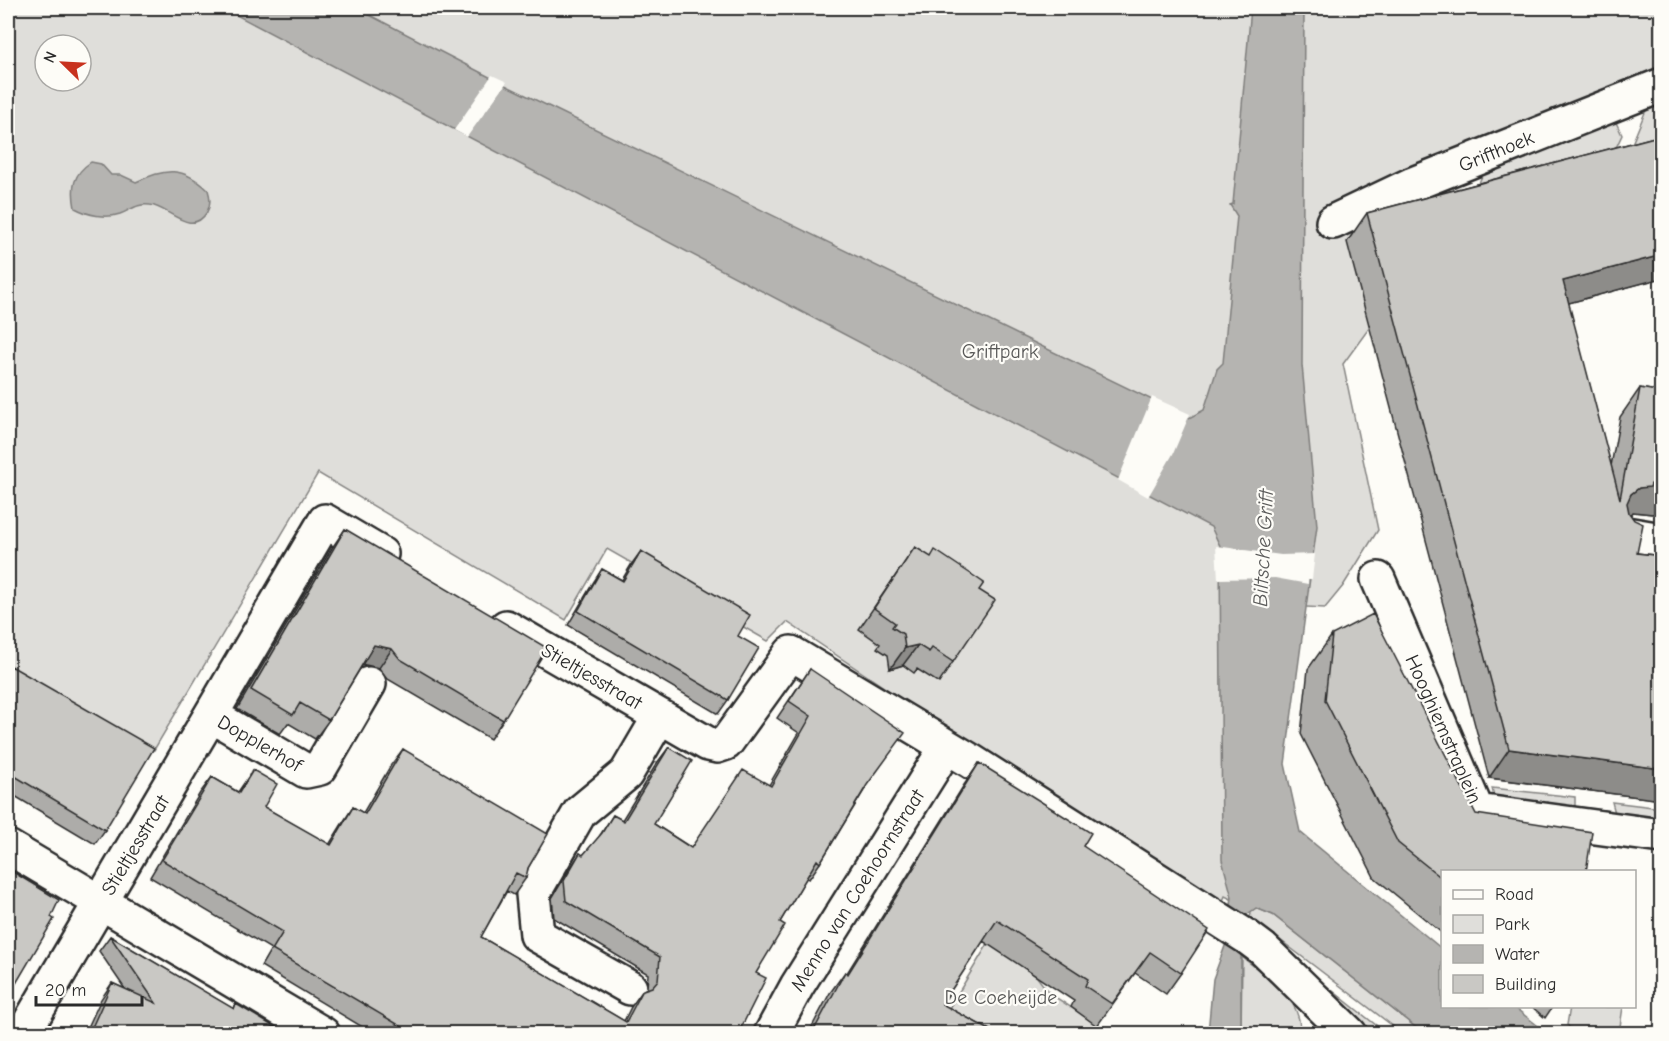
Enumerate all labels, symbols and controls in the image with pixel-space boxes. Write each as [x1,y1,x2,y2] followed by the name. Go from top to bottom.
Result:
[33,33,93,93] north arrow
[40,49,61,66] text: N
[1455,126,1537,177] street label: Grifthoek
[962,340,1039,363] park label: Griftpark
[1248,487,1278,607] water label: Biltsche Grift
[537,638,647,715] street label: Stieltjesstraat
[1400,651,1487,807] street label: Hooghiemstraplein
[213,710,307,777] street label: Dopplerhof
[786,784,930,996] street label: Menno van Coehoornstraat
[97,790,175,899] street label: Stieltjesstraat
[1441,870,1636,1008] legend
[1495,884,1534,905] text: Road
[1495,914,1530,935] text: Park
[1495,944,1540,965] text: Water
[36,969,142,1007] scale bar
[1495,974,1557,995] text: Building
[45,980,86,1001] text: 20 m
[945,986,1057,1009] park label: De Coeheijde

